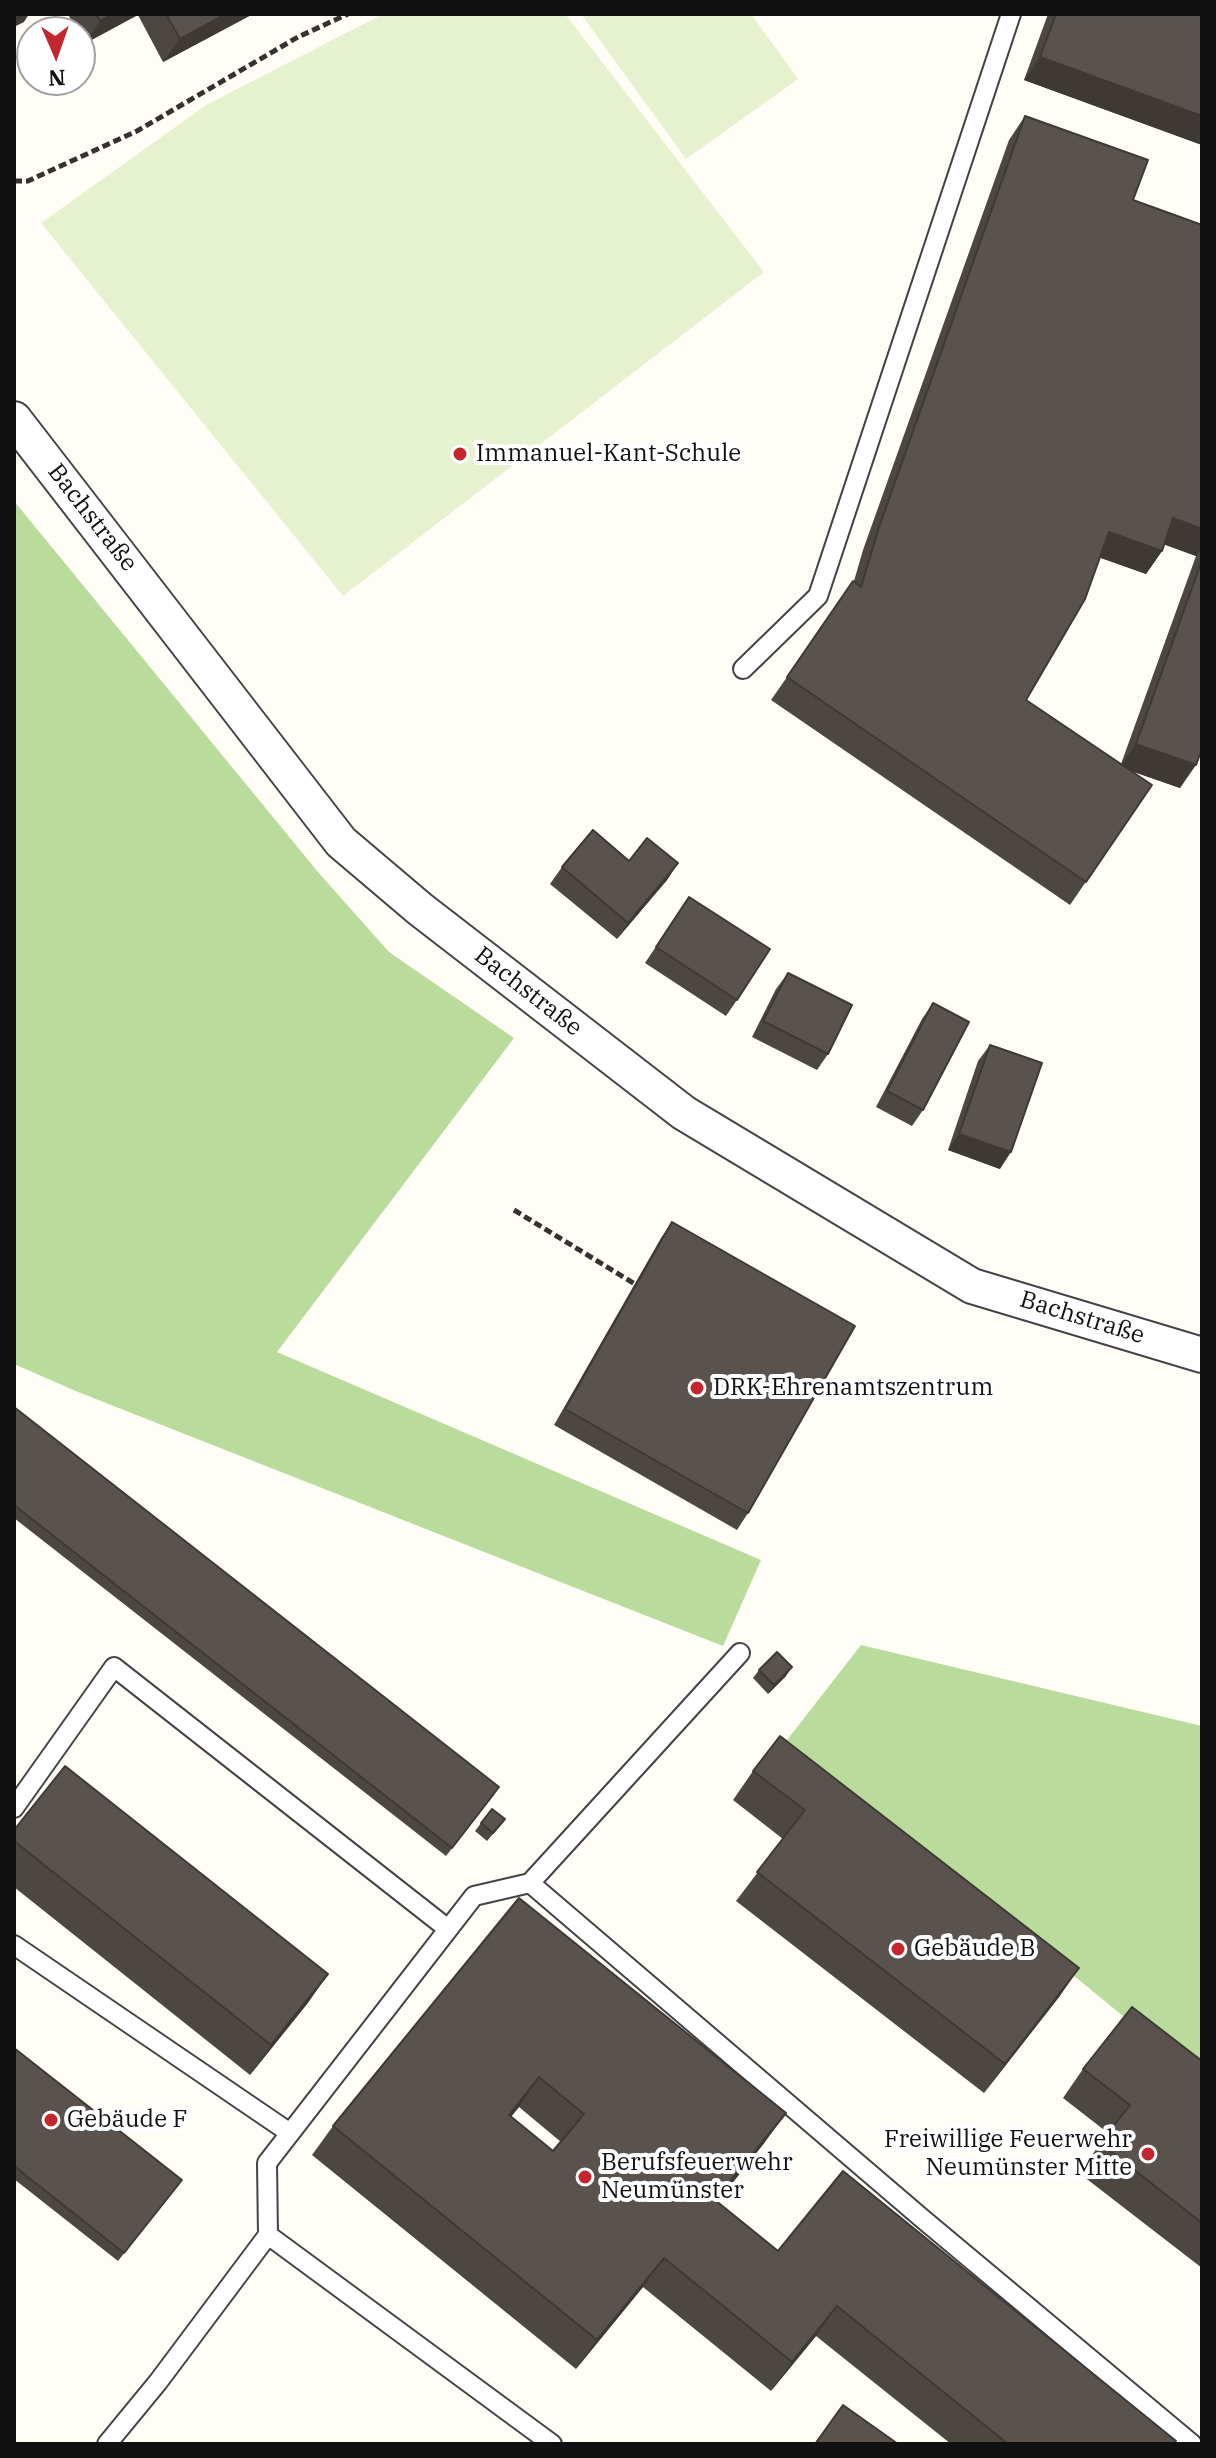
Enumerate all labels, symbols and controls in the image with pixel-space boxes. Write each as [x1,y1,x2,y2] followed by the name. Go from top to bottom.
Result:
[16,16,96,96] north arrow
[48,64,66,93] text: N
[476,440,741,468] place label: Immanuel-Kant-Schule
[451,445,469,463] marker: Immanuel-Kant-Schule
[41,458,143,578] street label: Bachstraße
[468,941,588,1043] street label: Bachstraße
[1016,1285,1148,1351] street label: Bachstraße
[713,1374,993,1402] place label: DRK-Ehrenamtszentrum
[688,1379,706,1397] marker: DRK-Ehrenamtszentrum
[914,1935,1036,1963] place label: Gebäude B
[889,1940,907,1958] marker: Gebäude B
[67,2106,188,2134] place label: Gebäude F
[42,2111,60,2129] marker: Gebäude F
[884,2126,1132,2182] place label: Freiwillige Feuerwehr Neumünster Mitte
[1139,2145,1157,2163] marker: Freiwillige Feuerwehr Neumünster Mitte
[601,2149,793,2205] place label: Berufsfeuerwehr Neumünster
[576,2168,594,2186] marker: Berufsfeuerwehr Neumünster

